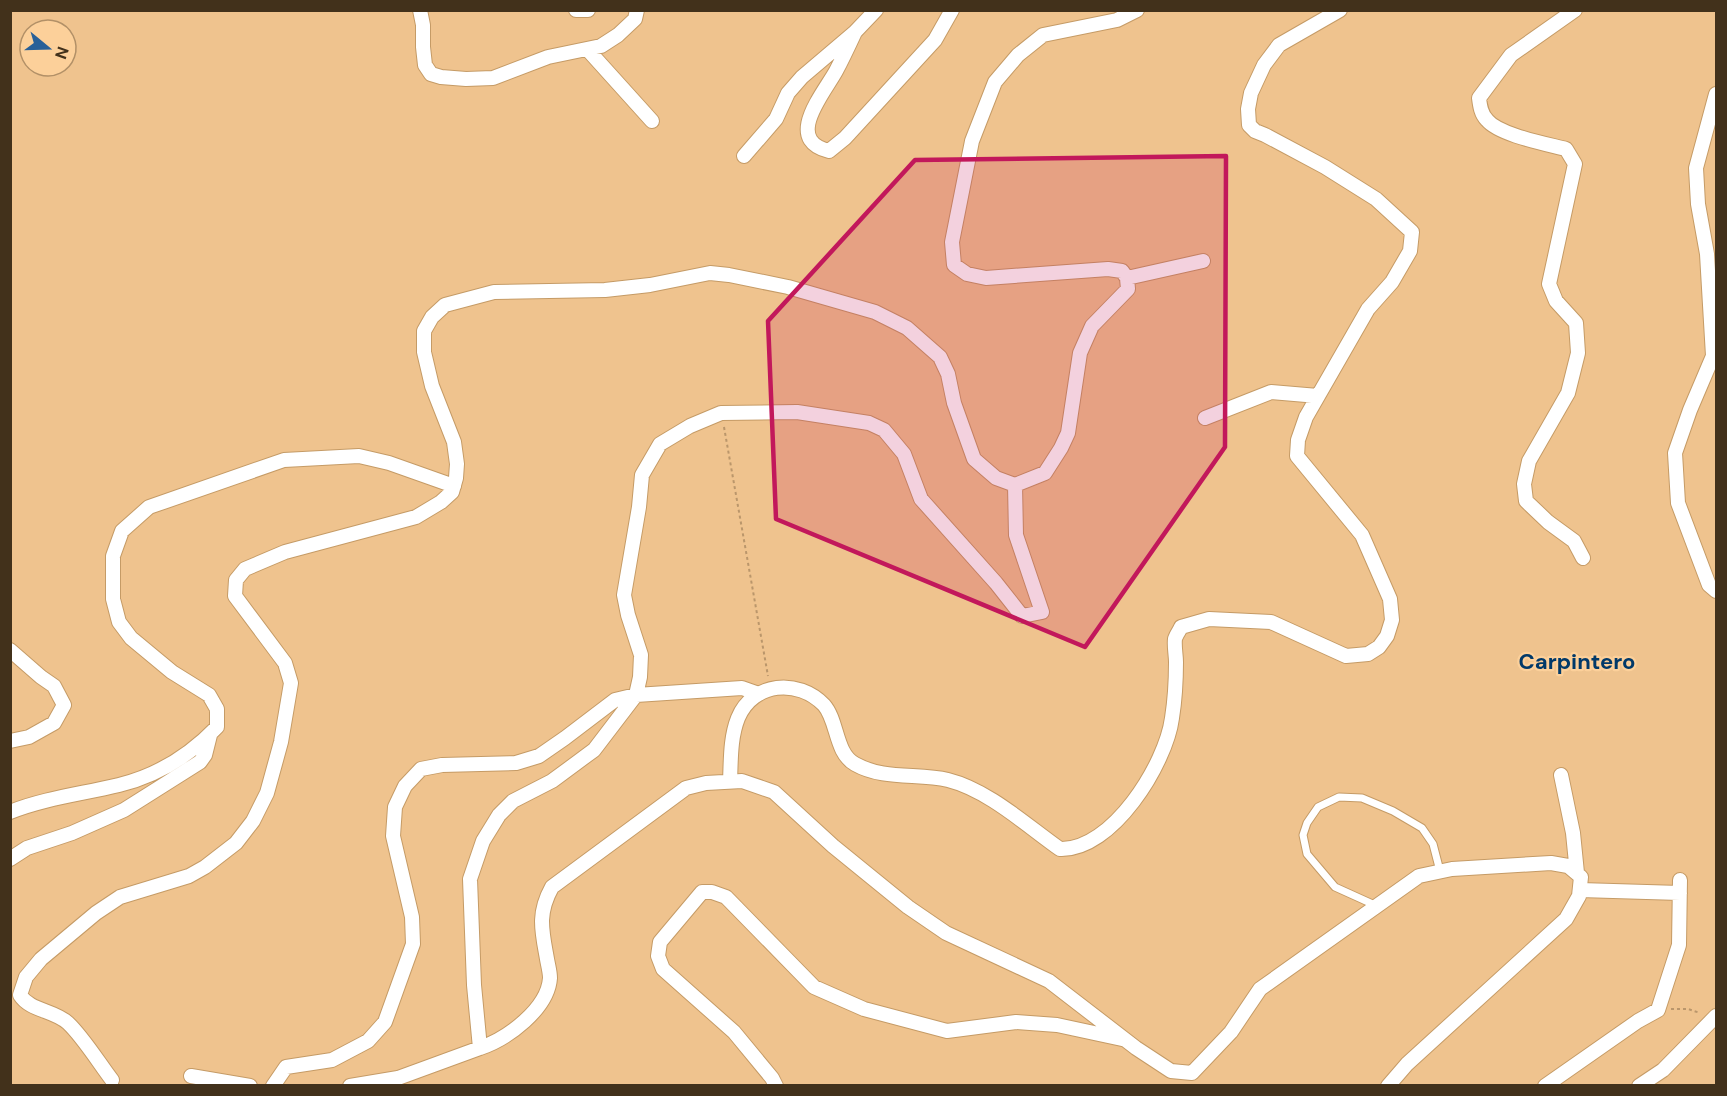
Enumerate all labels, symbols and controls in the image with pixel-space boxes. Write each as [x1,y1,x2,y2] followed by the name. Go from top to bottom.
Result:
[18,18,78,78] north arrow
[50,44,74,62] text: N
[1519,647,1635,676] district label: Carpintero

